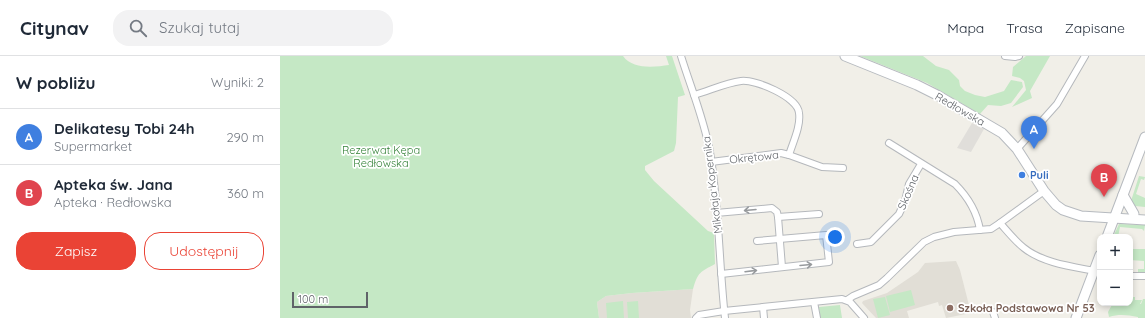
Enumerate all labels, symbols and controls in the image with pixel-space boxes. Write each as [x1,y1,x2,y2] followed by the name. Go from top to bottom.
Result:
[113,10,393,46] search box
[20,16,89,40] text: Citynav
[127,17,149,39] icon: search
[159,18,240,37] text: Szukaj tutaj
[947,19,984,37] text: Mapa
[1006,19,1043,37] text: Trasa
[1065,19,1125,37] text: Zapisane
[16,72,96,93] text: W pobliżu
[211,74,264,90] text: Wyniki: 2
[933,89,987,129] street label: Redłowska
[1021,116,1047,149] pin: A
[54,119,195,138] text: Delikatesy Tobi 24h
[25,129,33,145] text: A
[226,129,264,145] text: 290 m
[699,136,725,234] street label: Mikołaja Kopernika
[54,138,132,154] text: Supermarket
[342,143,420,170] park label: Rezerwat Kępa Redłowska
[728,147,780,167] street label: Okrętowa
[1091,164,1117,197] pin: B
[1030,168,1049,182] place label: Puli
[1017,170,1027,180] marker: Puli
[894,172,922,212] street label: Skośna
[54,175,173,194] text: Apteka św. Jana
[25,185,33,201] text: B
[227,185,264,201] text: 360 m
[54,194,172,210] text: Apteka · Redłowska
[744,206,757,214] one-way arrow
[825,227,845,247] your location
[16,232,136,270] button: Zapisz
[144,232,264,270] button: Udostępnij
[1097,234,1133,306] map controls
[1097,234,1133,270] button: +
[799,261,812,268] one-way arrow
[744,267,757,274] one-way arrow
[1097,270,1133,306] button: −
[292,290,368,309] scale bar
[298,292,328,306] text: 100 m
[958,301,1095,315] place label: Szkoła Podstawowa Nr 53
[945,303,955,313] marker: Szkoła Podstawowa Nr 53

